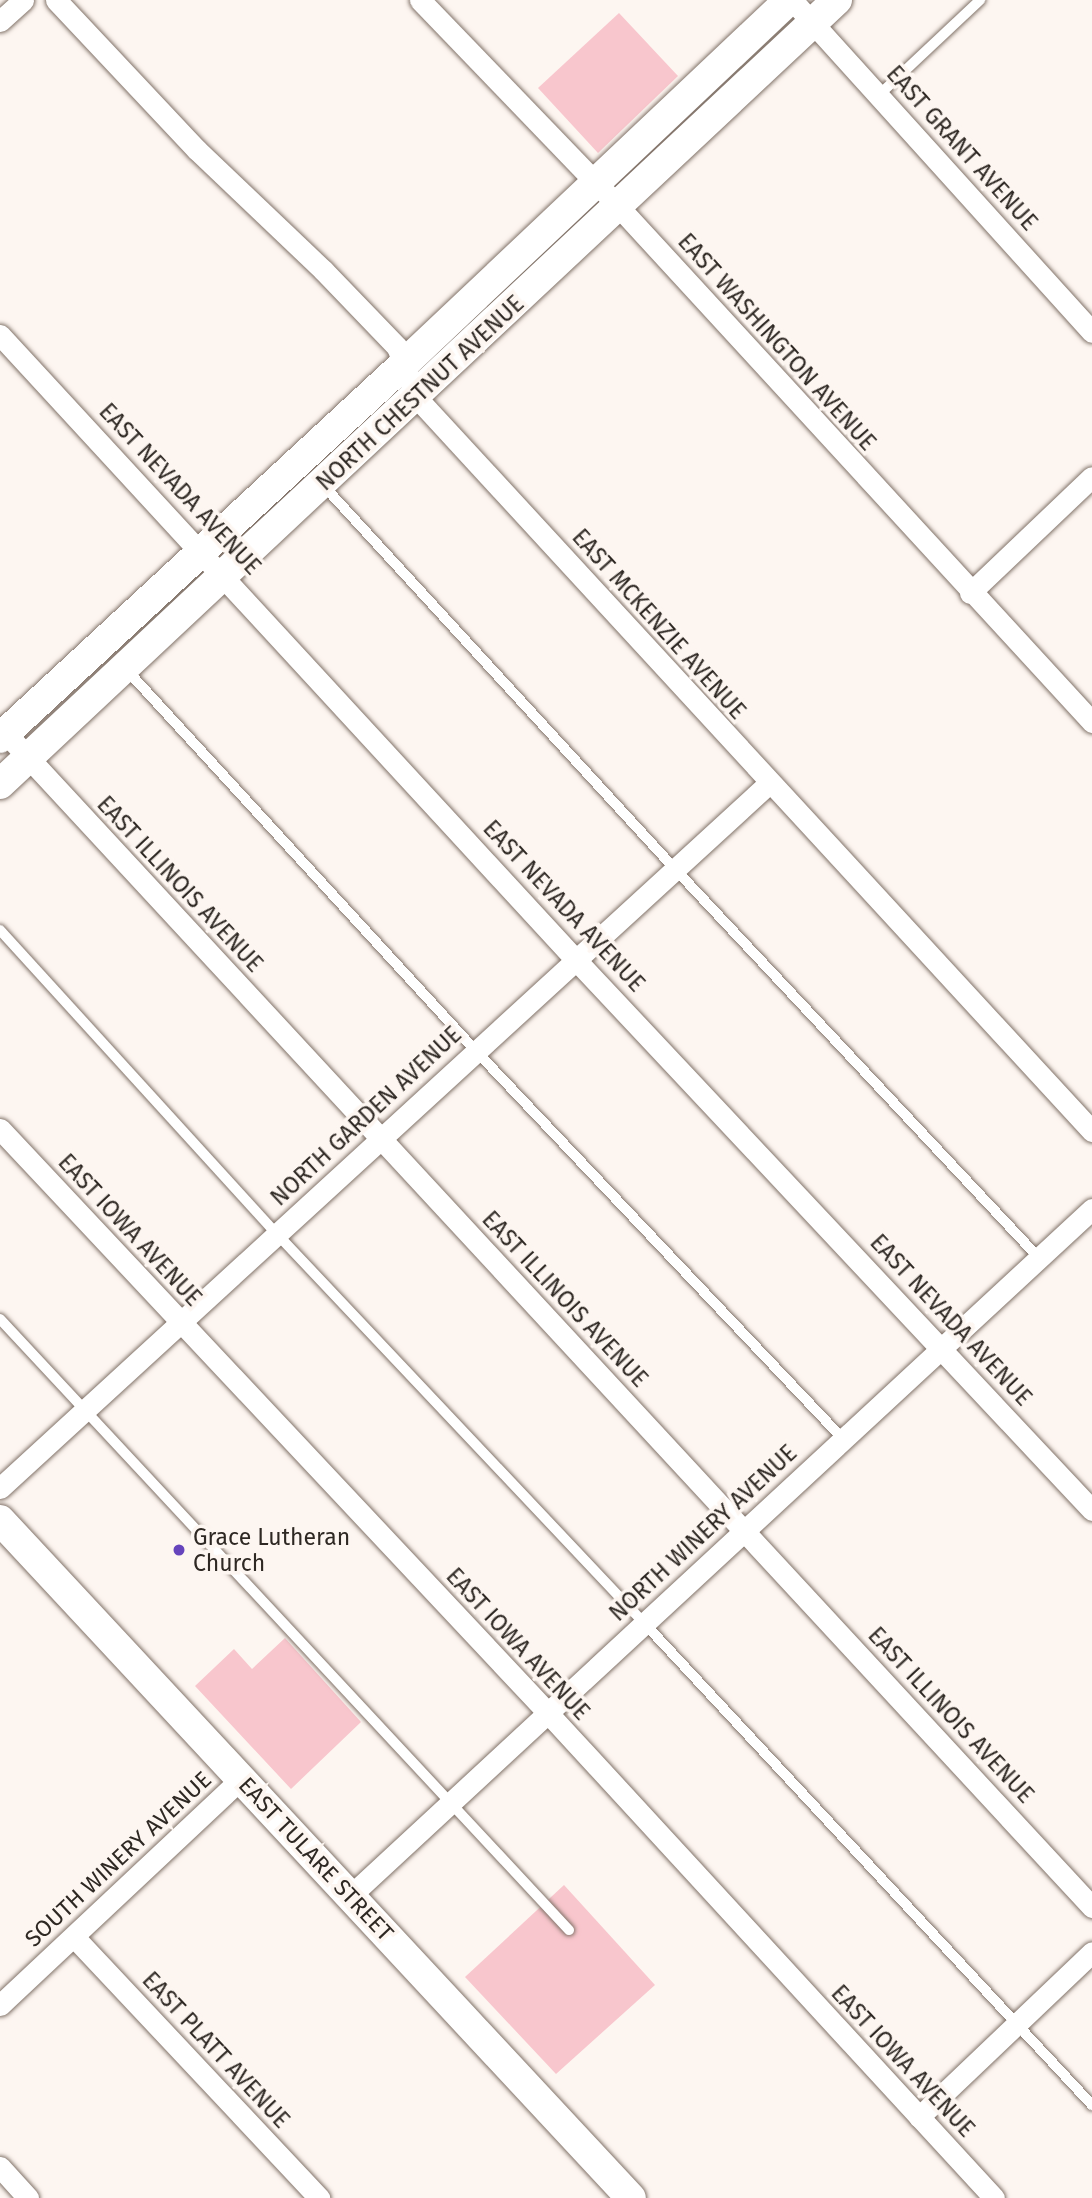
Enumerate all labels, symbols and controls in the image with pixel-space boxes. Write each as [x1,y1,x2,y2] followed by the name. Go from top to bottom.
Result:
[881,60,1043,236] street label: EAST GRANT AVENUE
[672,228,882,456] street label: EAST WASHINGTON AVENUE
[311,290,529,496] street label: NORTH CHESTNUT AVENUE
[93,398,267,580] street label: EAST NEVADA AVENUE
[566,523,752,725] street label: EAST MCKENZIE AVENUE
[91,790,269,978] street label: EAST ILLINOIS AVENUE
[477,815,651,997] street label: EAST NEVADA AVENUE
[265,1021,467,1211] street label: NORTH GARDEN AVENUE
[53,1148,207,1312] street label: EAST IOWA AVENUE
[476,1205,654,1393] street label: EAST ILLINOIS AVENUE
[864,1229,1038,1411] street label: EAST NEVADA AVENUE
[604,1439,802,1627] street label: NORTH WINERY AVENUE
[193,1523,350,1577] place label: Grace Lutheran Church
[171,1542,187,1558] marker: Grace Lutheran Church
[441,1562,595,1726] street label: EAST IOWA AVENUE
[862,1621,1040,1809] street label: EAST ILLINOIS AVENUE
[19,1766,217,1952] street label: SOUTH WINERY AVENUE
[233,1771,399,1947] street label: EAST TULARE STREET
[137,1966,295,2134] street label: EAST PLATT AVENUE
[826,1979,980,2143] street label: EAST IOWA AVENUE

